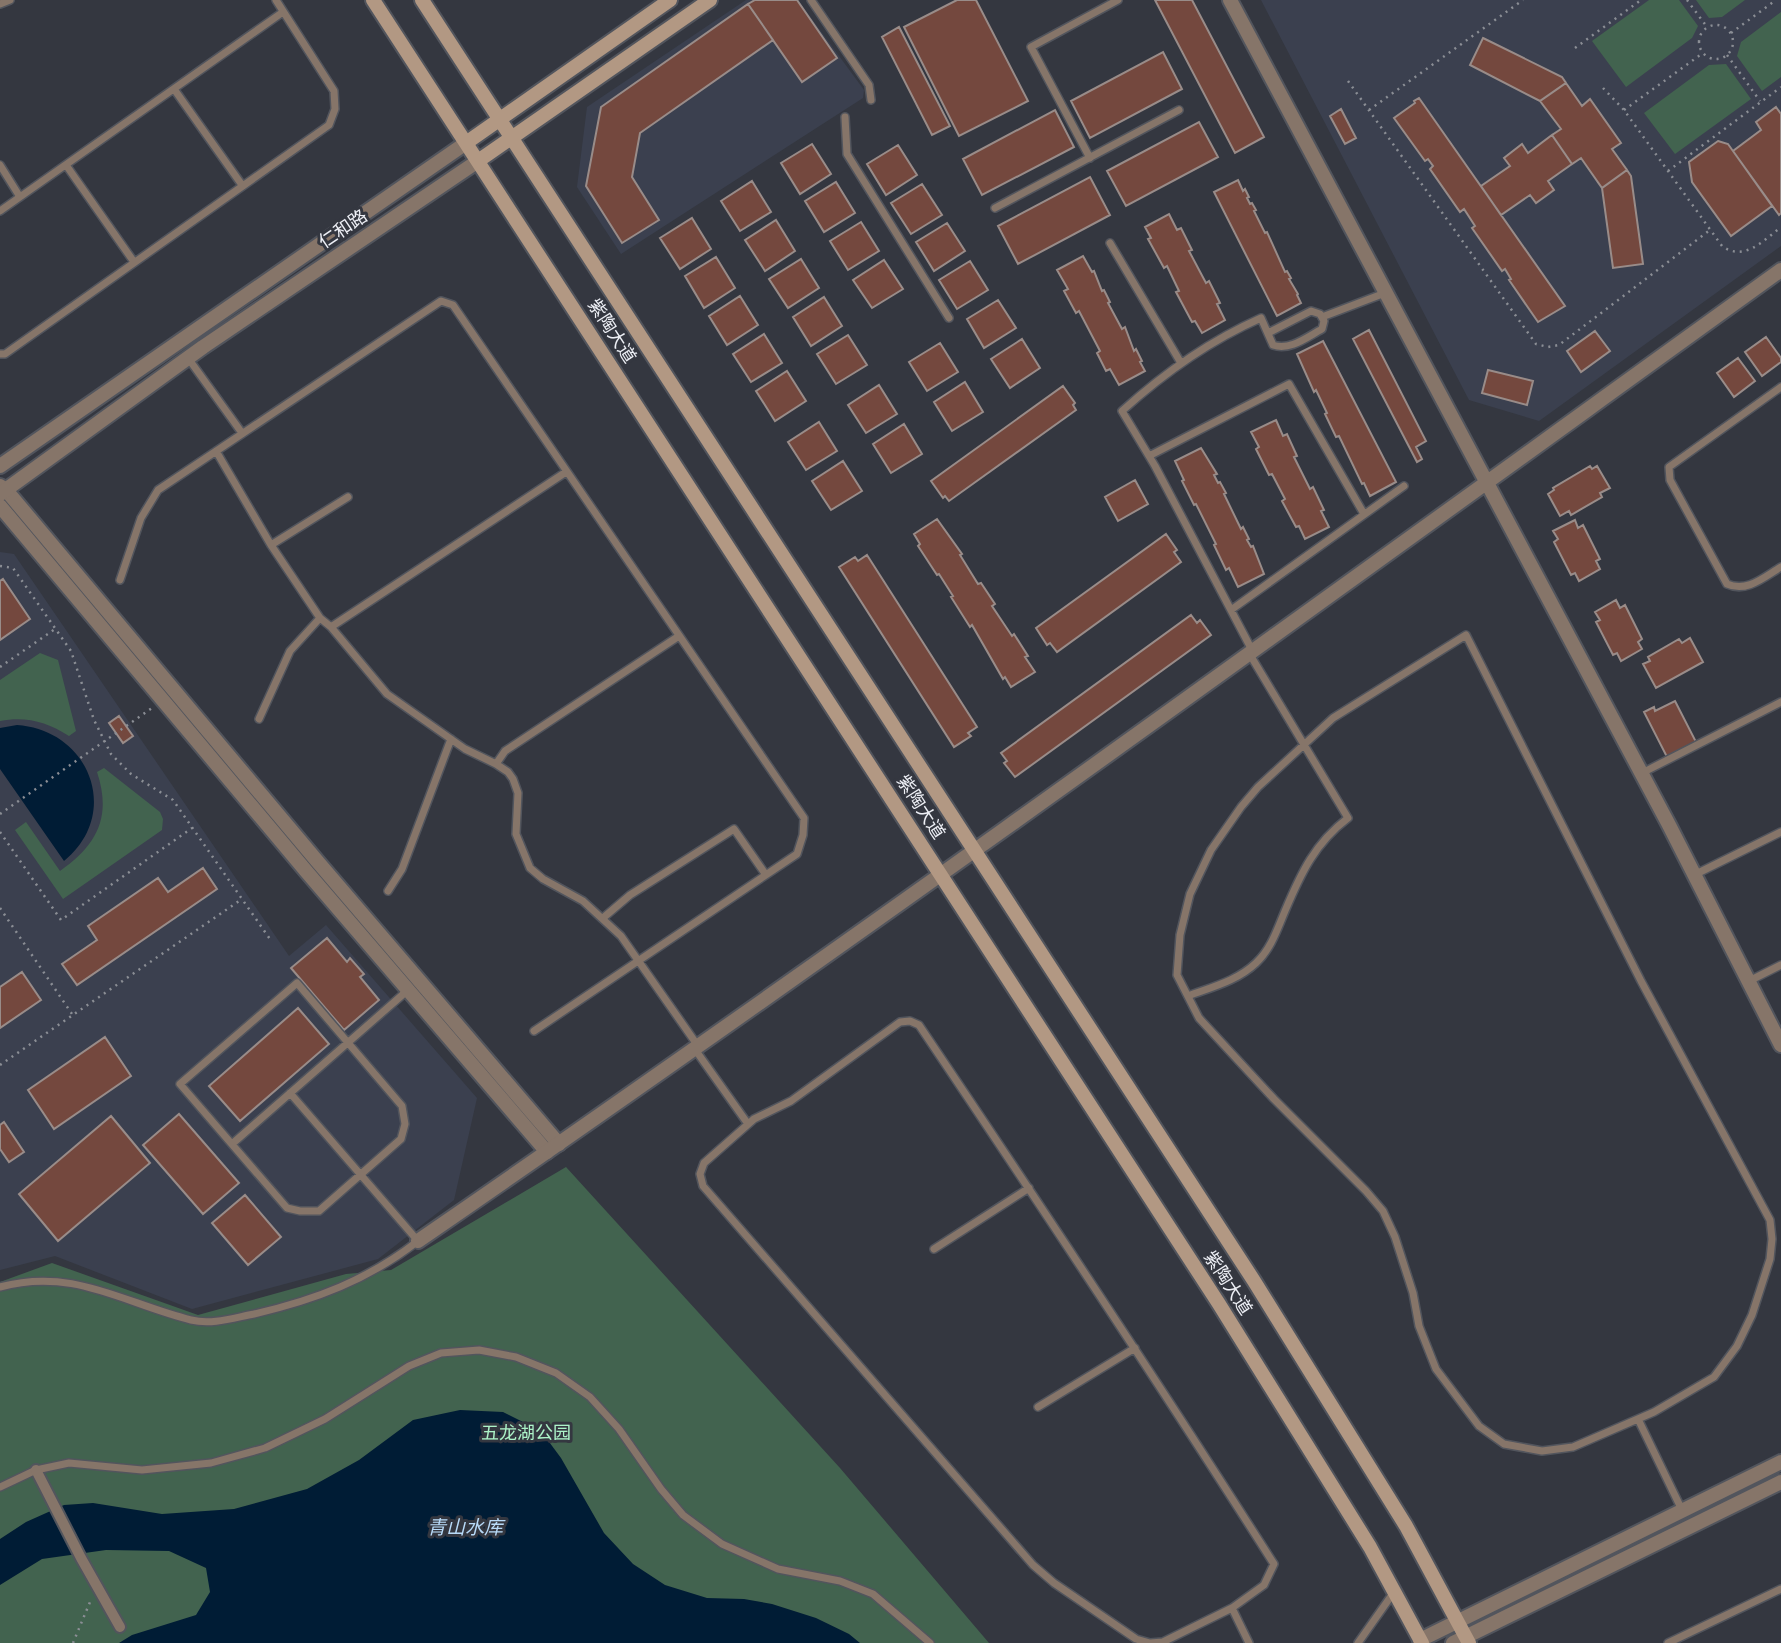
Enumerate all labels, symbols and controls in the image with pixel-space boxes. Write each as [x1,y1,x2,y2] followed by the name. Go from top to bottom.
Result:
[315,206,371,252] street label: 仁和路
[584,295,640,367] street label: 紫陶大道
[893,771,949,843] street label: 紫陶大道
[1200,1247,1256,1319] street label: 紫陶大道
[481,1423,571,1443] park label: 五龙湖公园
[427,1517,506,1538] water label: 青山水库

